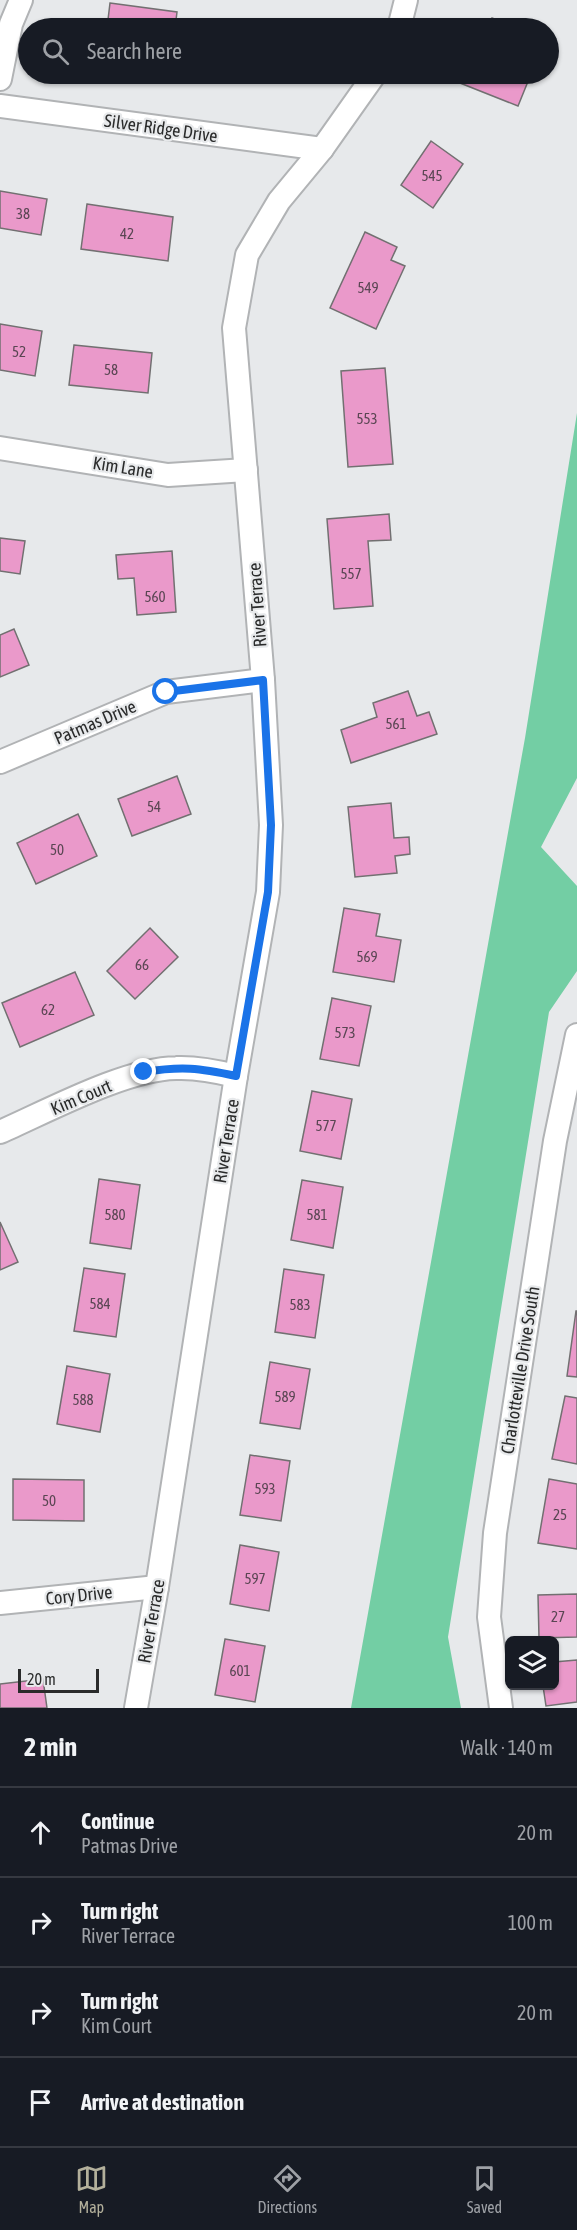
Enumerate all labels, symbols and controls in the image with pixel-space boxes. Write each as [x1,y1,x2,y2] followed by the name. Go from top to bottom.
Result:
[18,18,559,84] search box
[39,35,72,68] icon: search
[87,38,182,64] text: Search here
[103,110,219,146] street label: Silver Ridge Drive
[421,167,443,184] house number: 545
[16,205,30,222] house number: 38
[120,225,134,242] house number: 42
[357,279,379,296] house number: 549
[12,343,26,360] house number: 52
[104,361,118,378] house number: 58
[356,410,378,427] house number: 553
[91,452,155,482] street label: Kim Lane
[244,562,270,648] street label: River Terrace
[340,565,362,582] house number: 557
[144,588,166,605] house number: 560
[152,678,178,704] route start
[51,695,139,749] street label: Patmas Drive
[385,715,407,732] house number: 561
[147,798,161,815] house number: 54
[50,841,64,858] house number: 50
[356,948,378,965] house number: 569
[135,956,149,973] house number: 66
[41,1001,55,1018] house number: 62
[334,1024,356,1041] house number: 573
[130,1058,156,1084] route end
[47,1075,115,1119] street label: Kim Court
[209,1097,243,1185] street label: River Terrace
[315,1117,337,1134] house number: 577
[104,1206,126,1223] house number: 580
[306,1206,328,1223] house number: 581
[496,1285,544,1455] street label: Charlotteville Drive South
[89,1295,111,1312] house number: 584
[289,1296,311,1313] house number: 583
[274,1388,296,1405] house number: 589
[72,1391,94,1408] house number: 588
[254,1480,276,1497] house number: 593
[42,1492,56,1509] house number: 50
[553,1506,567,1523] house number: 25
[244,1570,266,1587] house number: 597
[133,1577,169,1665] street label: River Terrace
[45,1581,113,1609] street label: Cory Drive
[551,1608,565,1625] house number: 27
[505,1636,559,1690] map controls
[505,1636,559,1690] button: layers
[229,1662,251,1679] house number: 601
[18,1666,99,1694] scale bar
[27,1670,56,1688] text: 20 m
[24,1732,77,1762] text: 2 min
[461,1736,553,1759] text: Walk · 140 m
[81,1808,155,1834] text: Continue
[24,1816,57,1849] icon: ahead
[517,1821,553,1844] text: 20 m
[81,1834,178,1857] text: Patmas Drive
[81,1898,158,1924] text: Turn right
[24,1906,57,1939] icon: right
[508,1911,553,1934] text: 100 m
[81,1924,175,1947] text: River Terrace
[81,1988,158,2014] text: Turn right
[24,1996,57,2029] icon: right
[517,2001,553,2024] text: 20 m
[81,2014,152,2037] text: Kim Court
[24,2086,57,2119] icon: arrive
[81,2089,244,2115] text: Arrive at destination
[75,2162,108,2216] tab: Map
[257,2162,317,2216] tab: Directions
[467,2162,502,2216] tab: Saved

